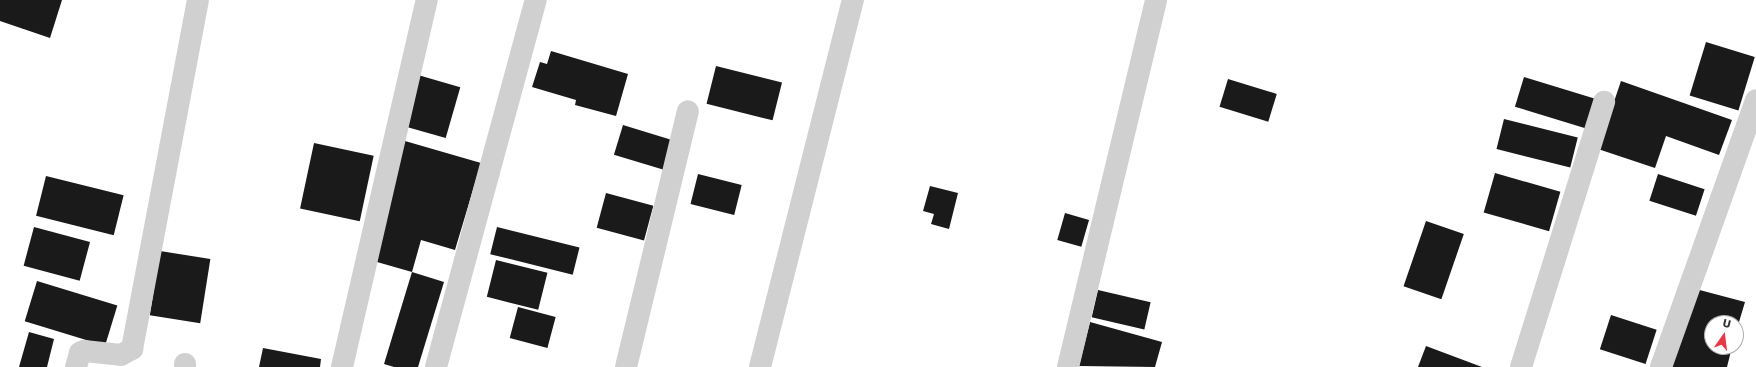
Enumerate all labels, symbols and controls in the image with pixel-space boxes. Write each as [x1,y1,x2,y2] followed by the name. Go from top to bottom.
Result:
[1704,315,1744,355] north arrow
[1721,317,1732,331] text: U

